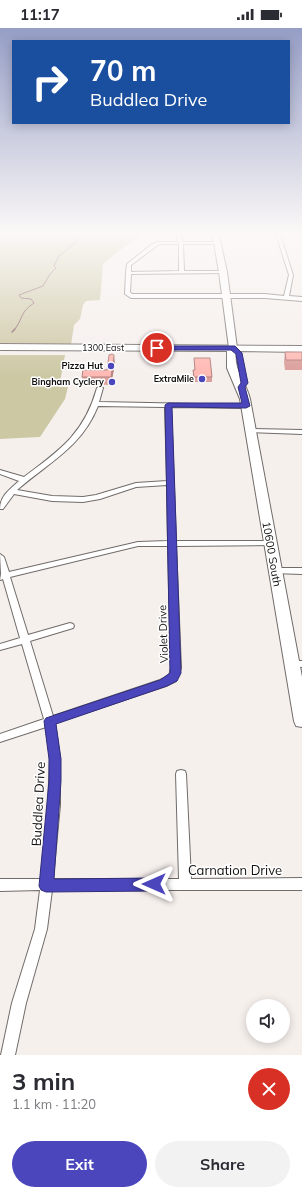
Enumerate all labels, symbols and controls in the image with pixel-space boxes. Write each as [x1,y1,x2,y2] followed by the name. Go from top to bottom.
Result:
[20,5,60,24] text: 11:17
[90,53,156,88] text: 70 m
[24,56,76,108] icon: right
[90,88,207,111] text: Buddlea Drive
[140,331,174,365] pin
[146,337,168,359] icon: arrive
[82,342,124,353] street label: 1300 East
[61,360,104,371] place label: Pizza Hut
[106,361,116,371] marker: Pizza Hut
[154,373,194,384] place label: ExtraMile
[197,374,207,384] marker: ExtraMile
[32,376,104,388] place label: Bingham Cyclery
[107,377,117,387] marker: Bingham Cyclery
[259,520,285,588] street label: 10600 South
[155,605,171,663] street label: Violet Drive
[28,761,48,847] street label: Buddlea Drive
[188,862,282,878] street label: Carnation Drive
[133,863,175,905] position arrow
[246,999,290,1043] map controls
[246,999,290,1043] button: sound
[12,1066,75,1096] text: 3 min
[248,1068,290,1110] button: close
[12,1096,96,1112] text: 1.1 km · 11:20
[12,1141,147,1187] button: Exit
[155,1141,290,1187] button: Share

